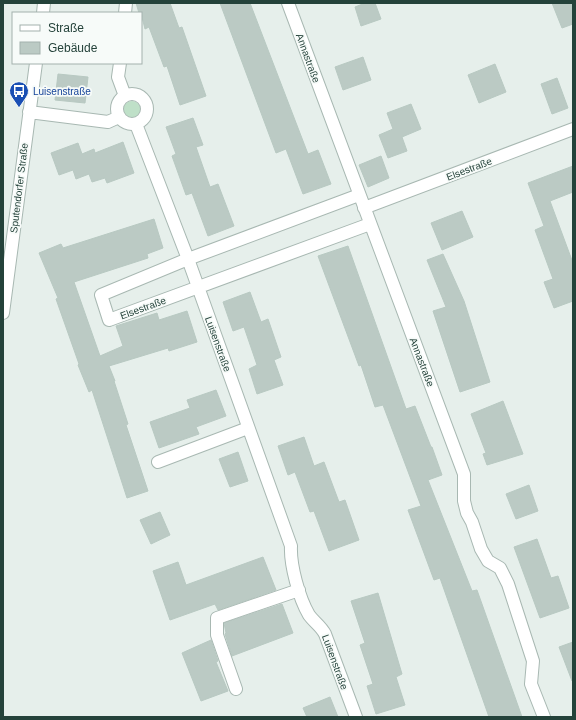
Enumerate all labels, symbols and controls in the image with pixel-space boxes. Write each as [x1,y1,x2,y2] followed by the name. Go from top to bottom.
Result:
[12,12,142,64] legend
[48,21,84,35] text: Straße
[294,32,322,85] street label: Annastraße
[48,41,98,55] text: Gebäude
[8,80,30,108] bus stop icon: Luisenstraße
[33,86,91,97] place label: Luisenstraße
[8,142,30,234] street label: Sputendorfer Straße
[445,155,494,183] street label: Elsestraße
[119,295,168,321] street label: Elsestraße
[203,315,233,373] street label: Luisenstraße
[408,336,437,389] street label: Annastraße
[320,633,350,691] street label: Luisenstraße

